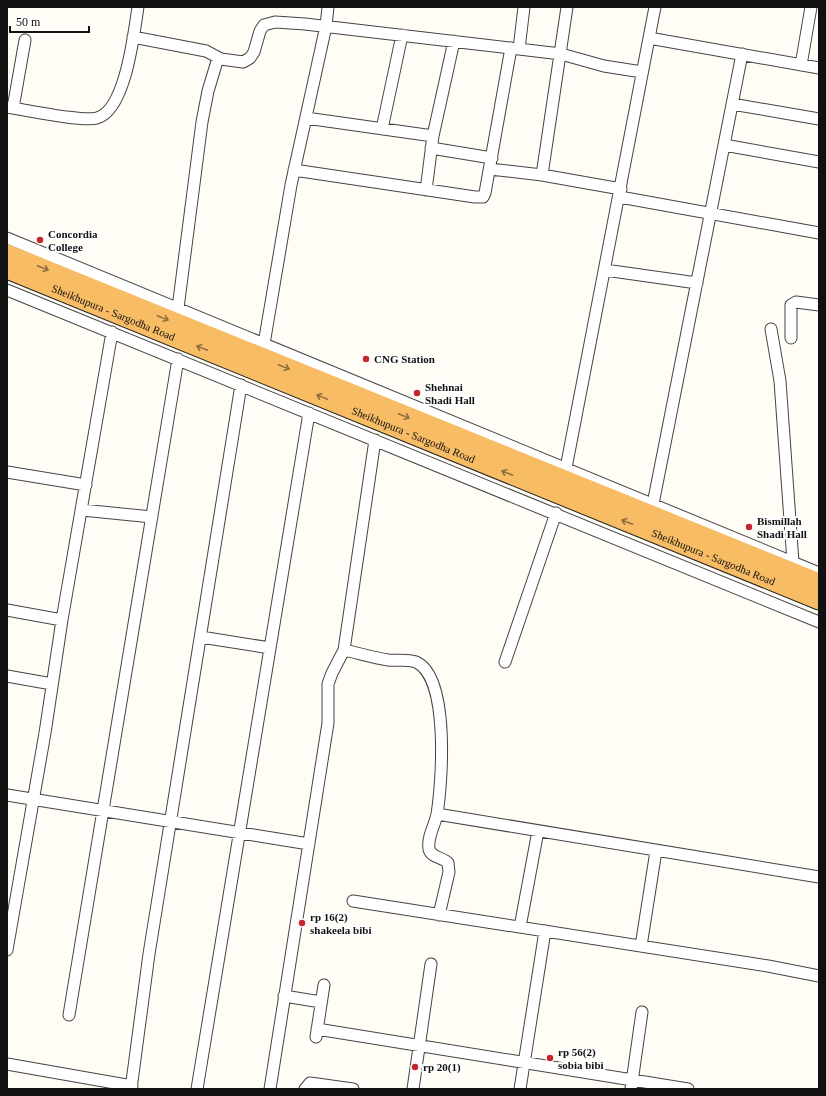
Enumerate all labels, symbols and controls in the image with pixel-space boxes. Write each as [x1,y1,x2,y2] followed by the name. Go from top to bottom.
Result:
[10,8,89,34] scale bar
[16,15,41,29] text: 50 m
[48,228,98,253] place label: Concordia College
[35,235,45,245] marker: Concordia College
[37,265,49,273] one-way arrow
[50,282,177,343] street label: Sheikhupura - Sargodha Road
[157,314,169,322] one-way arrow
[196,344,208,351] one-way arrow
[374,353,435,365] place label: CNG Station
[361,354,371,364] marker: CNG Station
[277,363,289,371] one-way arrow
[425,381,475,406] place label: Shehnai Shadi Hall
[412,388,422,398] marker: Shehnai Shadi Hall
[317,393,329,400] one-way arrow
[350,404,477,465] street label: Sheikhupura - Sargodha Road
[398,412,410,420] one-way arrow
[502,468,514,476] one-way arrow
[757,515,807,540] place label: Bismillah Shadi Hall
[622,518,634,525] one-way arrow
[744,522,754,532] marker: Bismillah Shadi Hall
[650,527,777,588] street label: Sheikhupura - Sargodha Road
[310,911,371,936] place label: rp 16(2) shakeela bibi
[297,918,307,928] marker: rp 16(2) shakeela bibi
[558,1046,604,1071] place label: rp 56(2) sobia bibi
[545,1053,555,1063] marker: rp 56(2) sobia bibi
[423,1061,461,1074] place label: rp 20(1)
[410,1062,420,1072] marker: rp 20(1)

